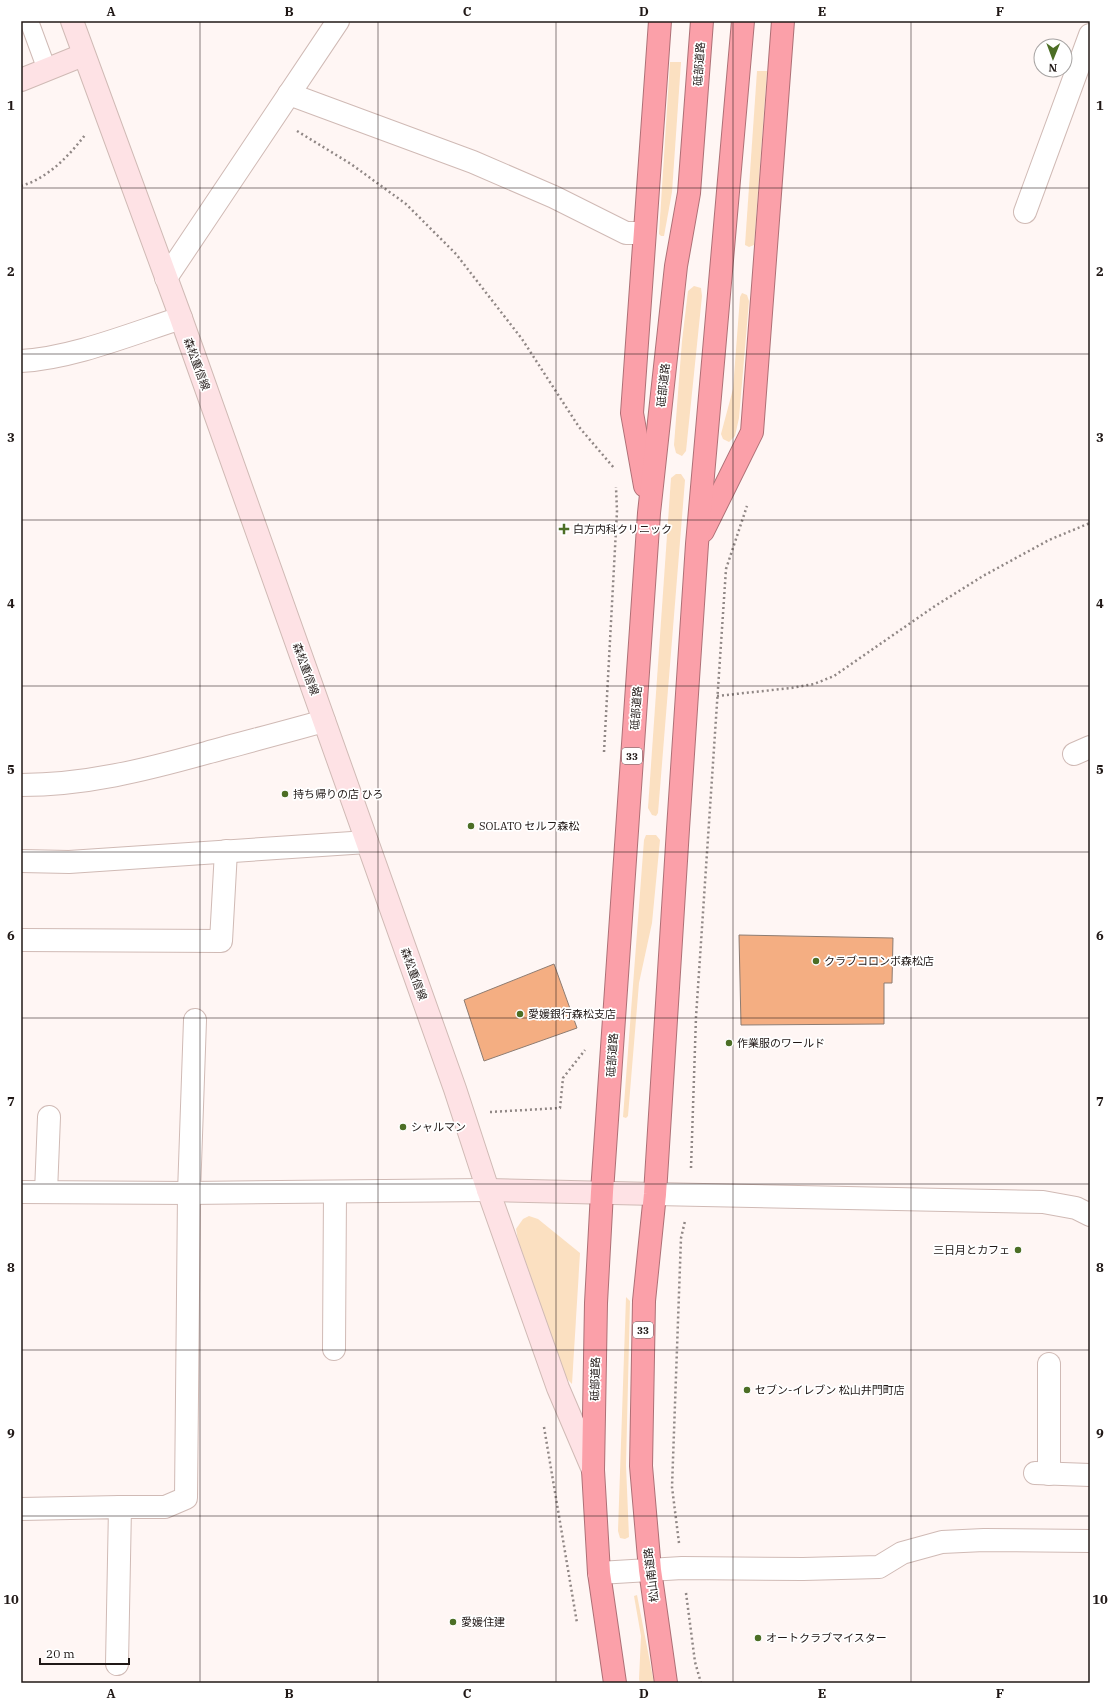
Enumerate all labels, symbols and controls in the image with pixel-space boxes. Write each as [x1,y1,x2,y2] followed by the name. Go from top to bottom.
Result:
[106,3,116,20] text: A
[284,3,294,20] text: B
[463,3,472,20] text: C
[639,3,649,20] text: D
[818,3,826,20] text: E
[996,3,1004,20] text: F
[1033,38,1073,78] north arrow
[690,42,708,86] street label: 砥部道路
[1048,61,1057,75] text: N
[7,97,15,114] text: 1
[1096,97,1104,114] text: 1
[7,263,15,280] text: 2
[1096,263,1104,280] text: 2
[181,336,213,392] street label: 森松重信線
[654,362,672,408] street label: 砥部道路
[7,429,15,446] text: 3
[1096,429,1104,446] text: 3
[573,522,672,536] place label: 白方内科クリニック
[558,523,570,535] marker: 白方内科クリニック
[7,595,15,612] text: 4
[1096,595,1104,612] text: 4
[290,641,322,697] street label: 森松重信線
[627,686,645,730] street label: 砥部道路
[622,748,642,764] road number: 33
[7,761,15,778] text: 5
[1096,761,1104,778] text: 5
[293,787,384,801] place label: 持ち帰りの店 ひろ
[280,789,290,799] marker: 持ち帰りの店 ひろ
[479,819,579,833] place label: SOLATO セルフ森松
[466,821,476,831] marker: SOLATO セルフ森松
[7,927,15,944] text: 6
[1096,927,1104,944] text: 6
[398,946,430,1002] street label: 森松重信線
[824,954,934,968] place label: クラブコロンボ森松店
[811,956,821,966] marker: クラブコロンボ森松店
[528,1007,616,1021] place label: 愛媛銀行森松支店
[515,1009,525,1019] marker: 愛媛銀行森松支店
[603,1033,621,1077] street label: 砥部道路
[737,1036,825,1050] place label: 作業服のワールド
[724,1038,734,1048] marker: 作業服のワールド
[7,1093,15,1110] text: 7
[1096,1093,1104,1110] text: 7
[411,1120,466,1134] place label: シャルマン
[398,1122,408,1132] marker: シャルマン
[933,1243,1010,1257] place label: 三日月とカフェ
[1013,1245,1023,1255] marker: 三日月とカフェ
[7,1259,15,1276] text: 8
[1096,1259,1104,1276] text: 8
[633,1322,653,1338] road number: 33
[588,1357,602,1401] street label: 砥部道路
[755,1383,905,1397] place label: セブン-イレブン 松山井門町店
[742,1385,752,1395] marker: セブン-イレブン 松山井門町店
[7,1425,15,1442] text: 9
[1096,1425,1104,1442] text: 9
[641,1547,661,1603] street label: 松山南道路
[3,1591,19,1608] text: 10
[1092,1591,1108,1608] text: 10
[461,1615,505,1629] place label: 愛媛住建
[448,1617,458,1627] marker: 愛媛住建
[766,1631,887,1645] place label: オートクラブマイスター
[753,1633,763,1643] marker: オートクラブマイスター
[40,1640,129,1666] scale bar
[46,1646,75,1661] text: 20 m
[106,1685,116,1702] text: A
[284,1685,294,1702] text: B
[463,1685,472,1702] text: C
[639,1685,649,1702] text: D
[818,1685,826,1702] text: E
[996,1685,1004,1702] text: F

